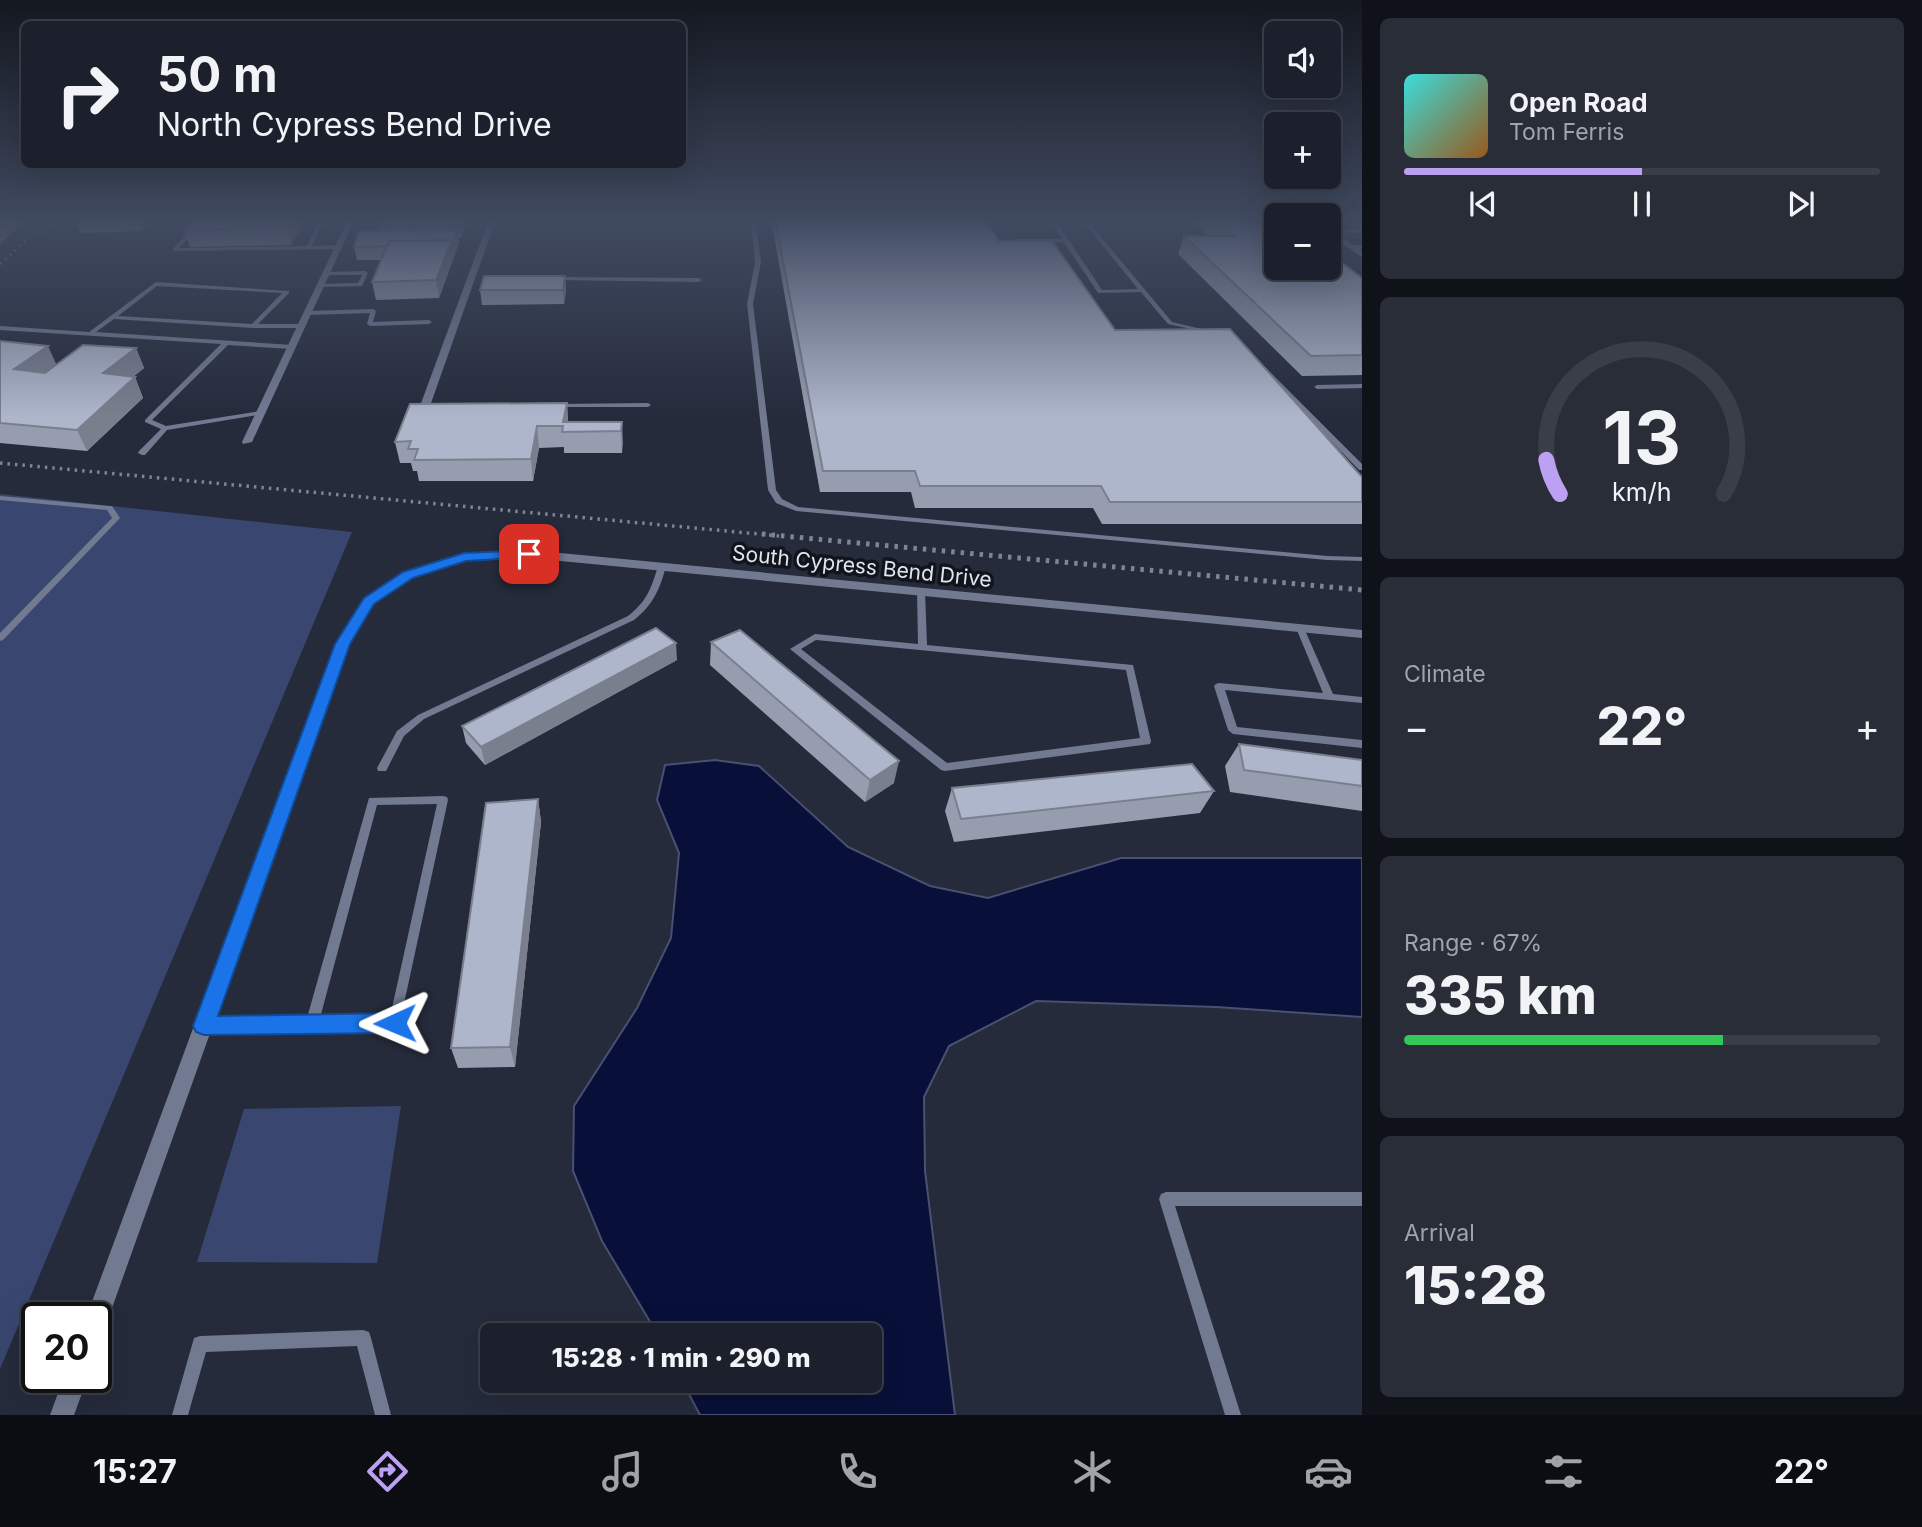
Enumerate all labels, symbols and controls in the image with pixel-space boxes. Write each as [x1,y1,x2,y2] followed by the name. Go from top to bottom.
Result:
[1264,21,1341,280] map controls
[1264,21,1341,98] button: sound
[157,45,278,104] text: 50 m
[42,49,133,140] icon: right
[1509,87,1648,118] text: Open Road
[157,105,552,144] text: North Cypress Bend Drive
[1264,112,1341,189] button: +
[1509,118,1624,146] text: Tom Ferris
[1464,185,1502,223] icon: previous
[1623,185,1661,223] icon: pause
[1782,185,1820,223] icon: next
[1264,203,1341,280] button: −
[1603,394,1681,483] text: 13
[1612,477,1672,507] text: km/h
[499,524,559,584] pin
[510,535,548,573] icon: arrive
[731,540,993,592] street label: South Cypress Bend Drive
[1404,660,1486,688] text: Climate
[1597,695,1687,758] text: 22°
[1404,704,1429,750] text: −
[1855,704,1880,750] text: +
[1404,929,1542,957] text: Range · 67%
[1404,964,1597,1027] text: 335 km
[358,986,432,1060] position arrow
[1404,1219,1475,1247] text: Arrival
[1404,1254,1547,1317] text: 15:28
[21,1302,112,1393] speed limit sign: 20
[551,1342,811,1373] text: 15:28 · 1 min · 290 m
[363,1447,412,1496] icon: directions
[598,1447,647,1496] icon: music
[833,1447,882,1496] icon: phone
[1068,1447,1117,1496] icon: climate
[1304,1447,1353,1496] icon: car
[1539,1447,1588,1496] icon: filters
[93,1452,177,1491] text: 15:27
[1774,1452,1829,1491] text: 22°

